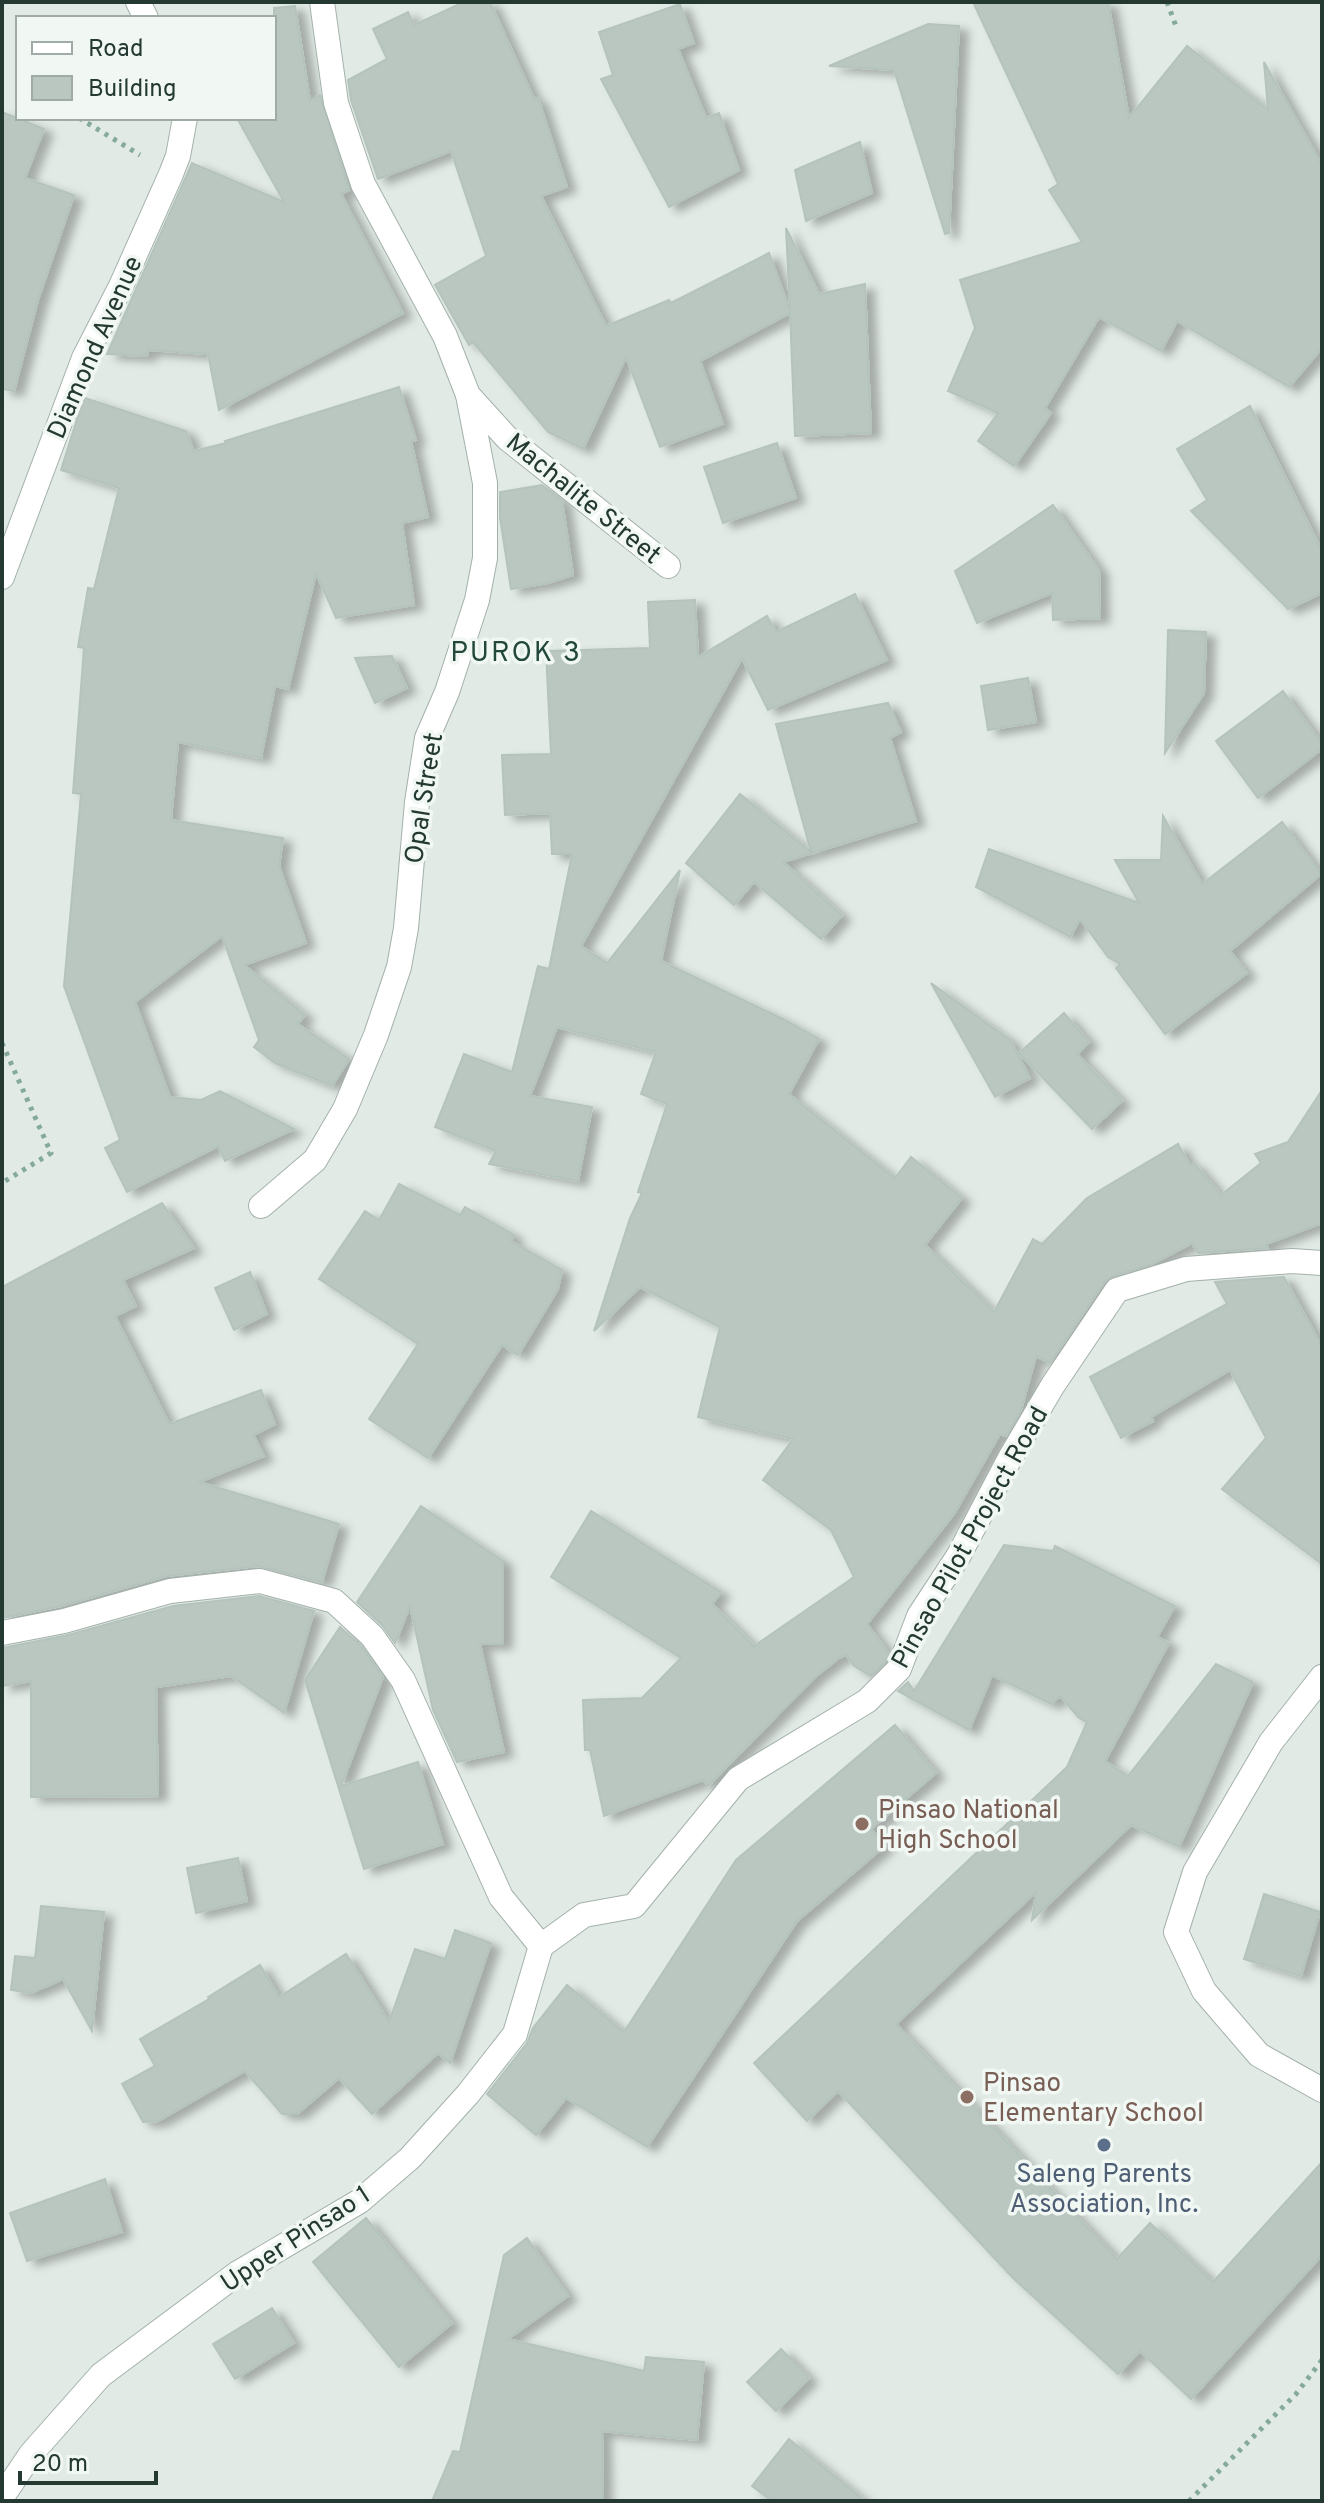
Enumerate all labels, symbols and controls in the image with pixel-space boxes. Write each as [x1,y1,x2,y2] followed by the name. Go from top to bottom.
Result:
[16,16,276,120] legend
[88,35,144,65] text: Road
[88,75,177,105] text: Building
[41,251,151,445] street label: Diamond Avenue
[498,427,667,573] street label: Machalite Street
[450,636,582,672] district label: PUROK 3
[399,730,452,866] street label: Opal Street
[885,1401,1057,1675] street label: Pinsao Pilot Project Road
[878,1795,1059,1858] place label: Pinsao National High School
[853,1815,871,1833] marker: Pinsao National High School
[983,2068,1204,2131] place label: Pinsao Elementary School
[958,2088,976,2106] marker: Pinsao Elementary School
[1095,2136,1113,2154] marker: Saleng Parents Association, Inc.
[1010,2159,1198,2222] place label: Saleng Parents Association, Inc.
[215,2179,377,2301] street label: Upper Pinsao 1
[20,2435,156,2485] scale bar
[32,2450,88,2480] text: 20 m

